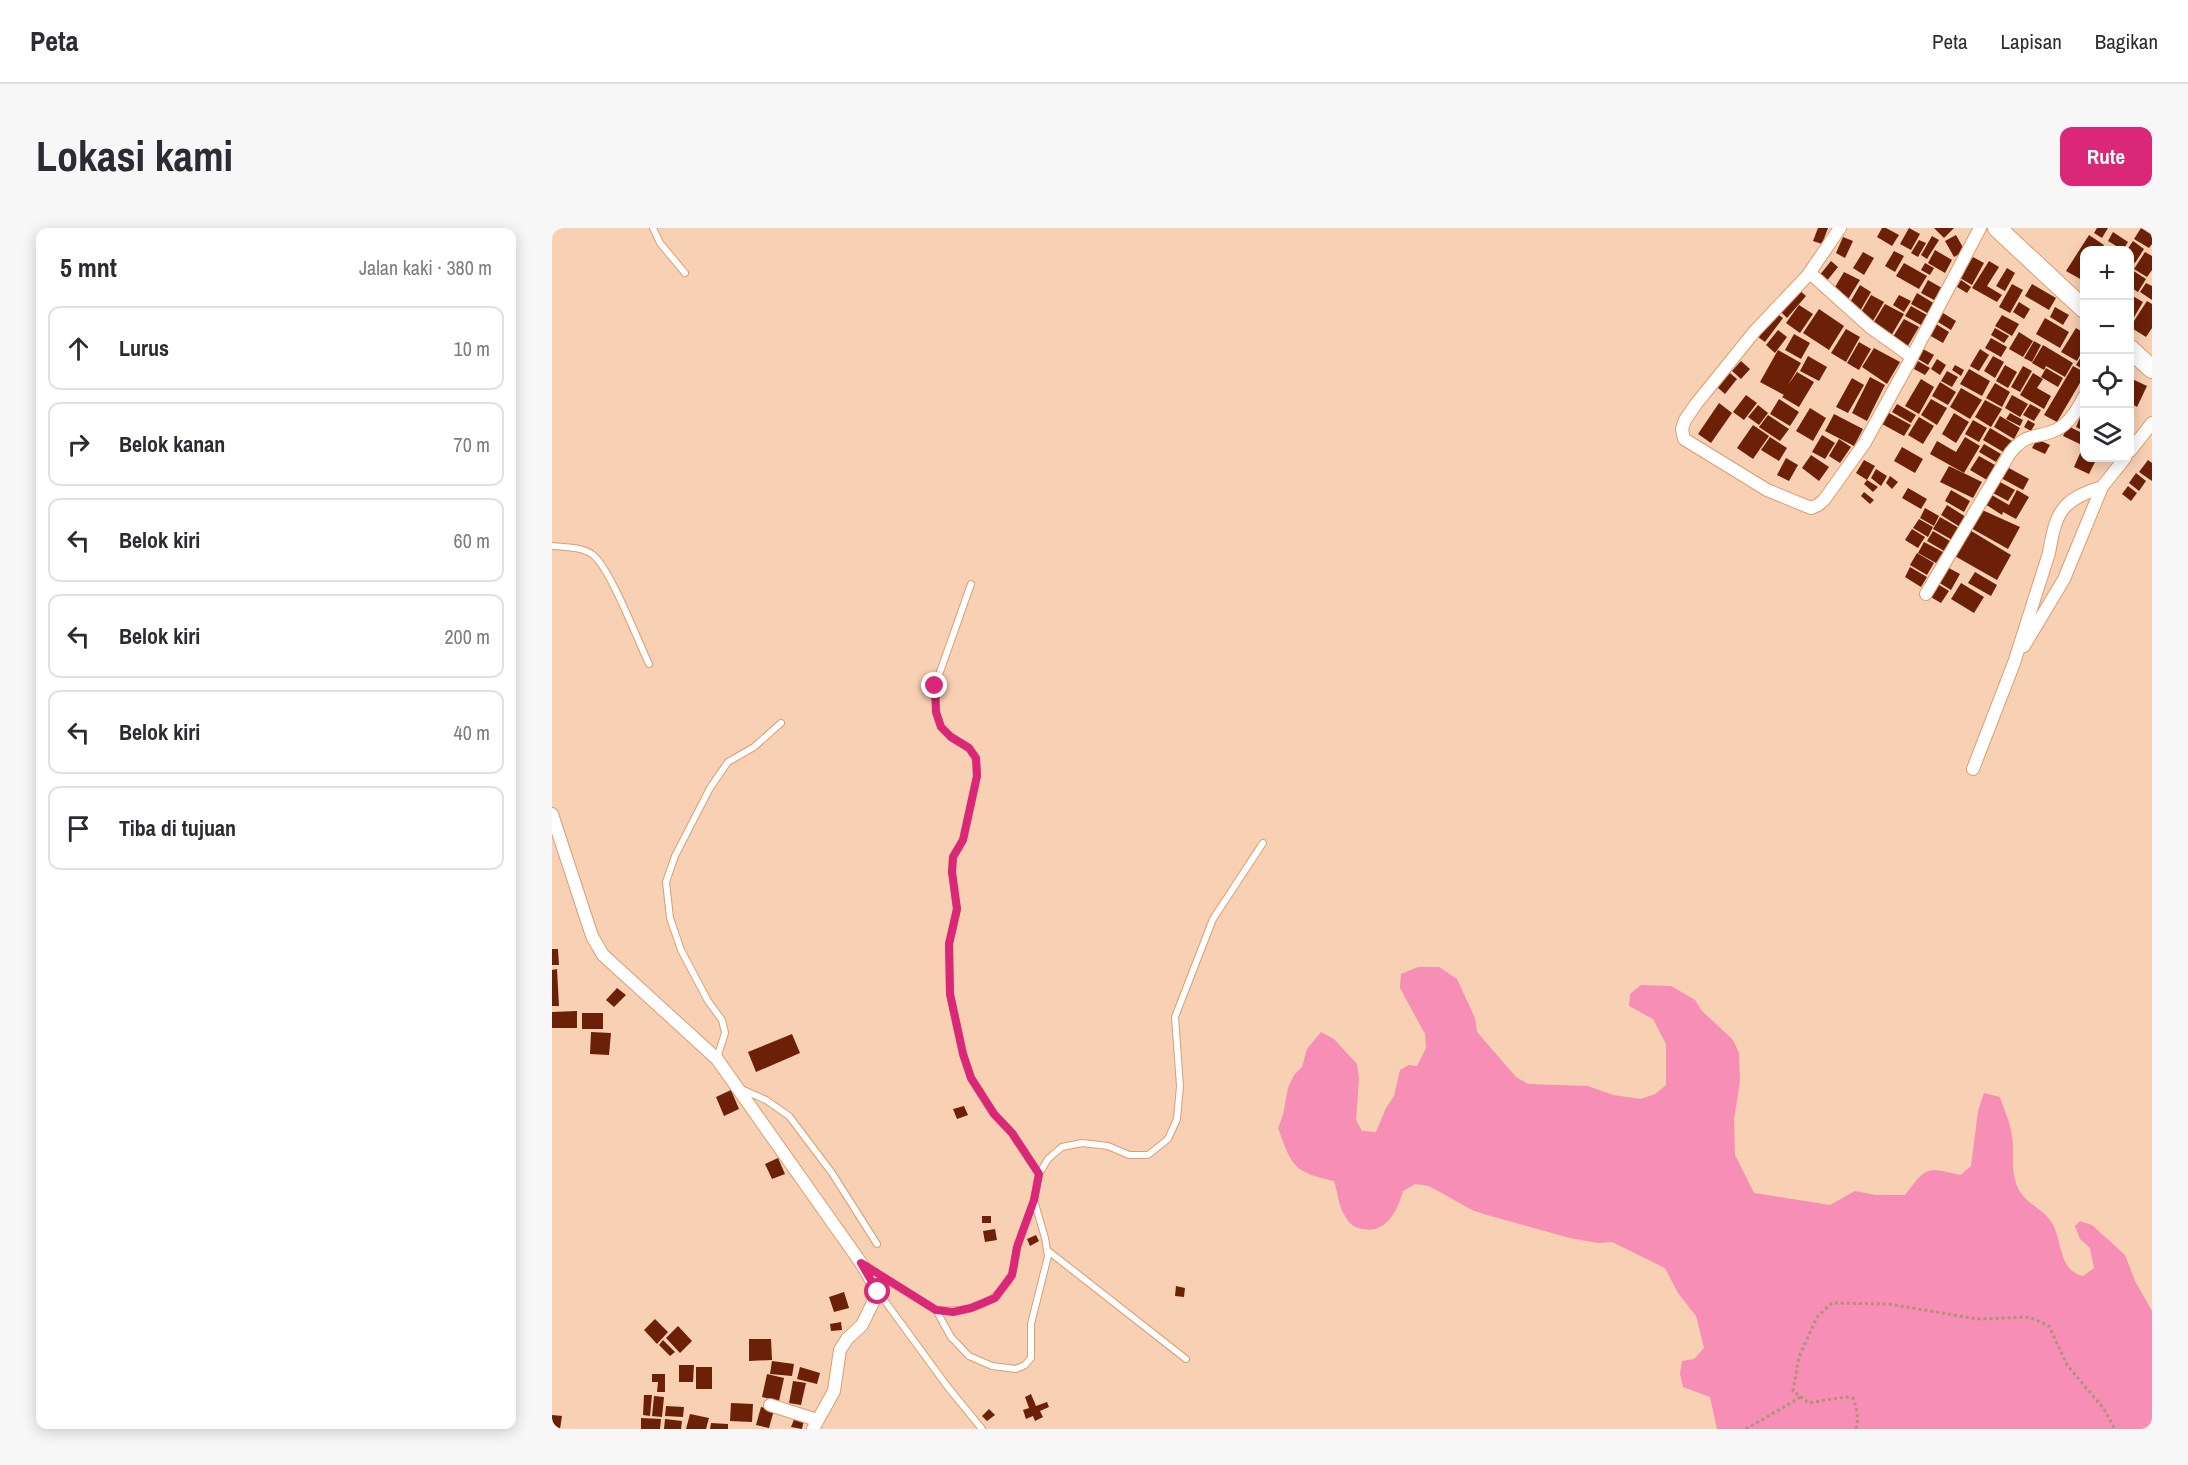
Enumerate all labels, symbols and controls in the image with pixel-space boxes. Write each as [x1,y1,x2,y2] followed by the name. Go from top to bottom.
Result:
[30,22,79,60] text: Peta
[1932,27,1968,56] text: Peta
[2001,27,2062,56] text: Lapisan
[2095,27,2158,56] text: Bagikan
[2060,127,2152,186] button: Rute
[36,128,233,184] text: Lokasi kami
[2080,246,2134,462] map controls
[2080,246,2134,300] button: +
[60,250,117,285] text: 5 mnt
[359,254,492,281] text: Jalan kaki · 380 m
[2080,300,2134,354] button: −
[62,332,95,365] icon: ahead
[119,333,169,363] text: Lurus
[454,335,490,362] text: 10 m
[2080,354,2134,408] button: locate
[2080,408,2134,462] button: layers
[62,428,95,461] icon: right
[119,429,225,459] text: Belok kanan
[454,431,490,458] text: 70 m
[62,524,95,557] icon: left
[119,525,200,555] text: Belok kiri
[454,527,490,554] text: 60 m
[62,620,95,653] icon: left
[119,621,200,651] text: Belok kiri
[444,623,490,650] text: 200 m
[921,672,947,698] route end
[62,716,95,749] icon: left
[119,717,200,747] text: Belok kiri
[454,719,490,746] text: 40 m
[62,812,95,845] icon: arrive
[119,813,236,843] text: Tiba di tujuan
[864,1278,890,1304] route start

